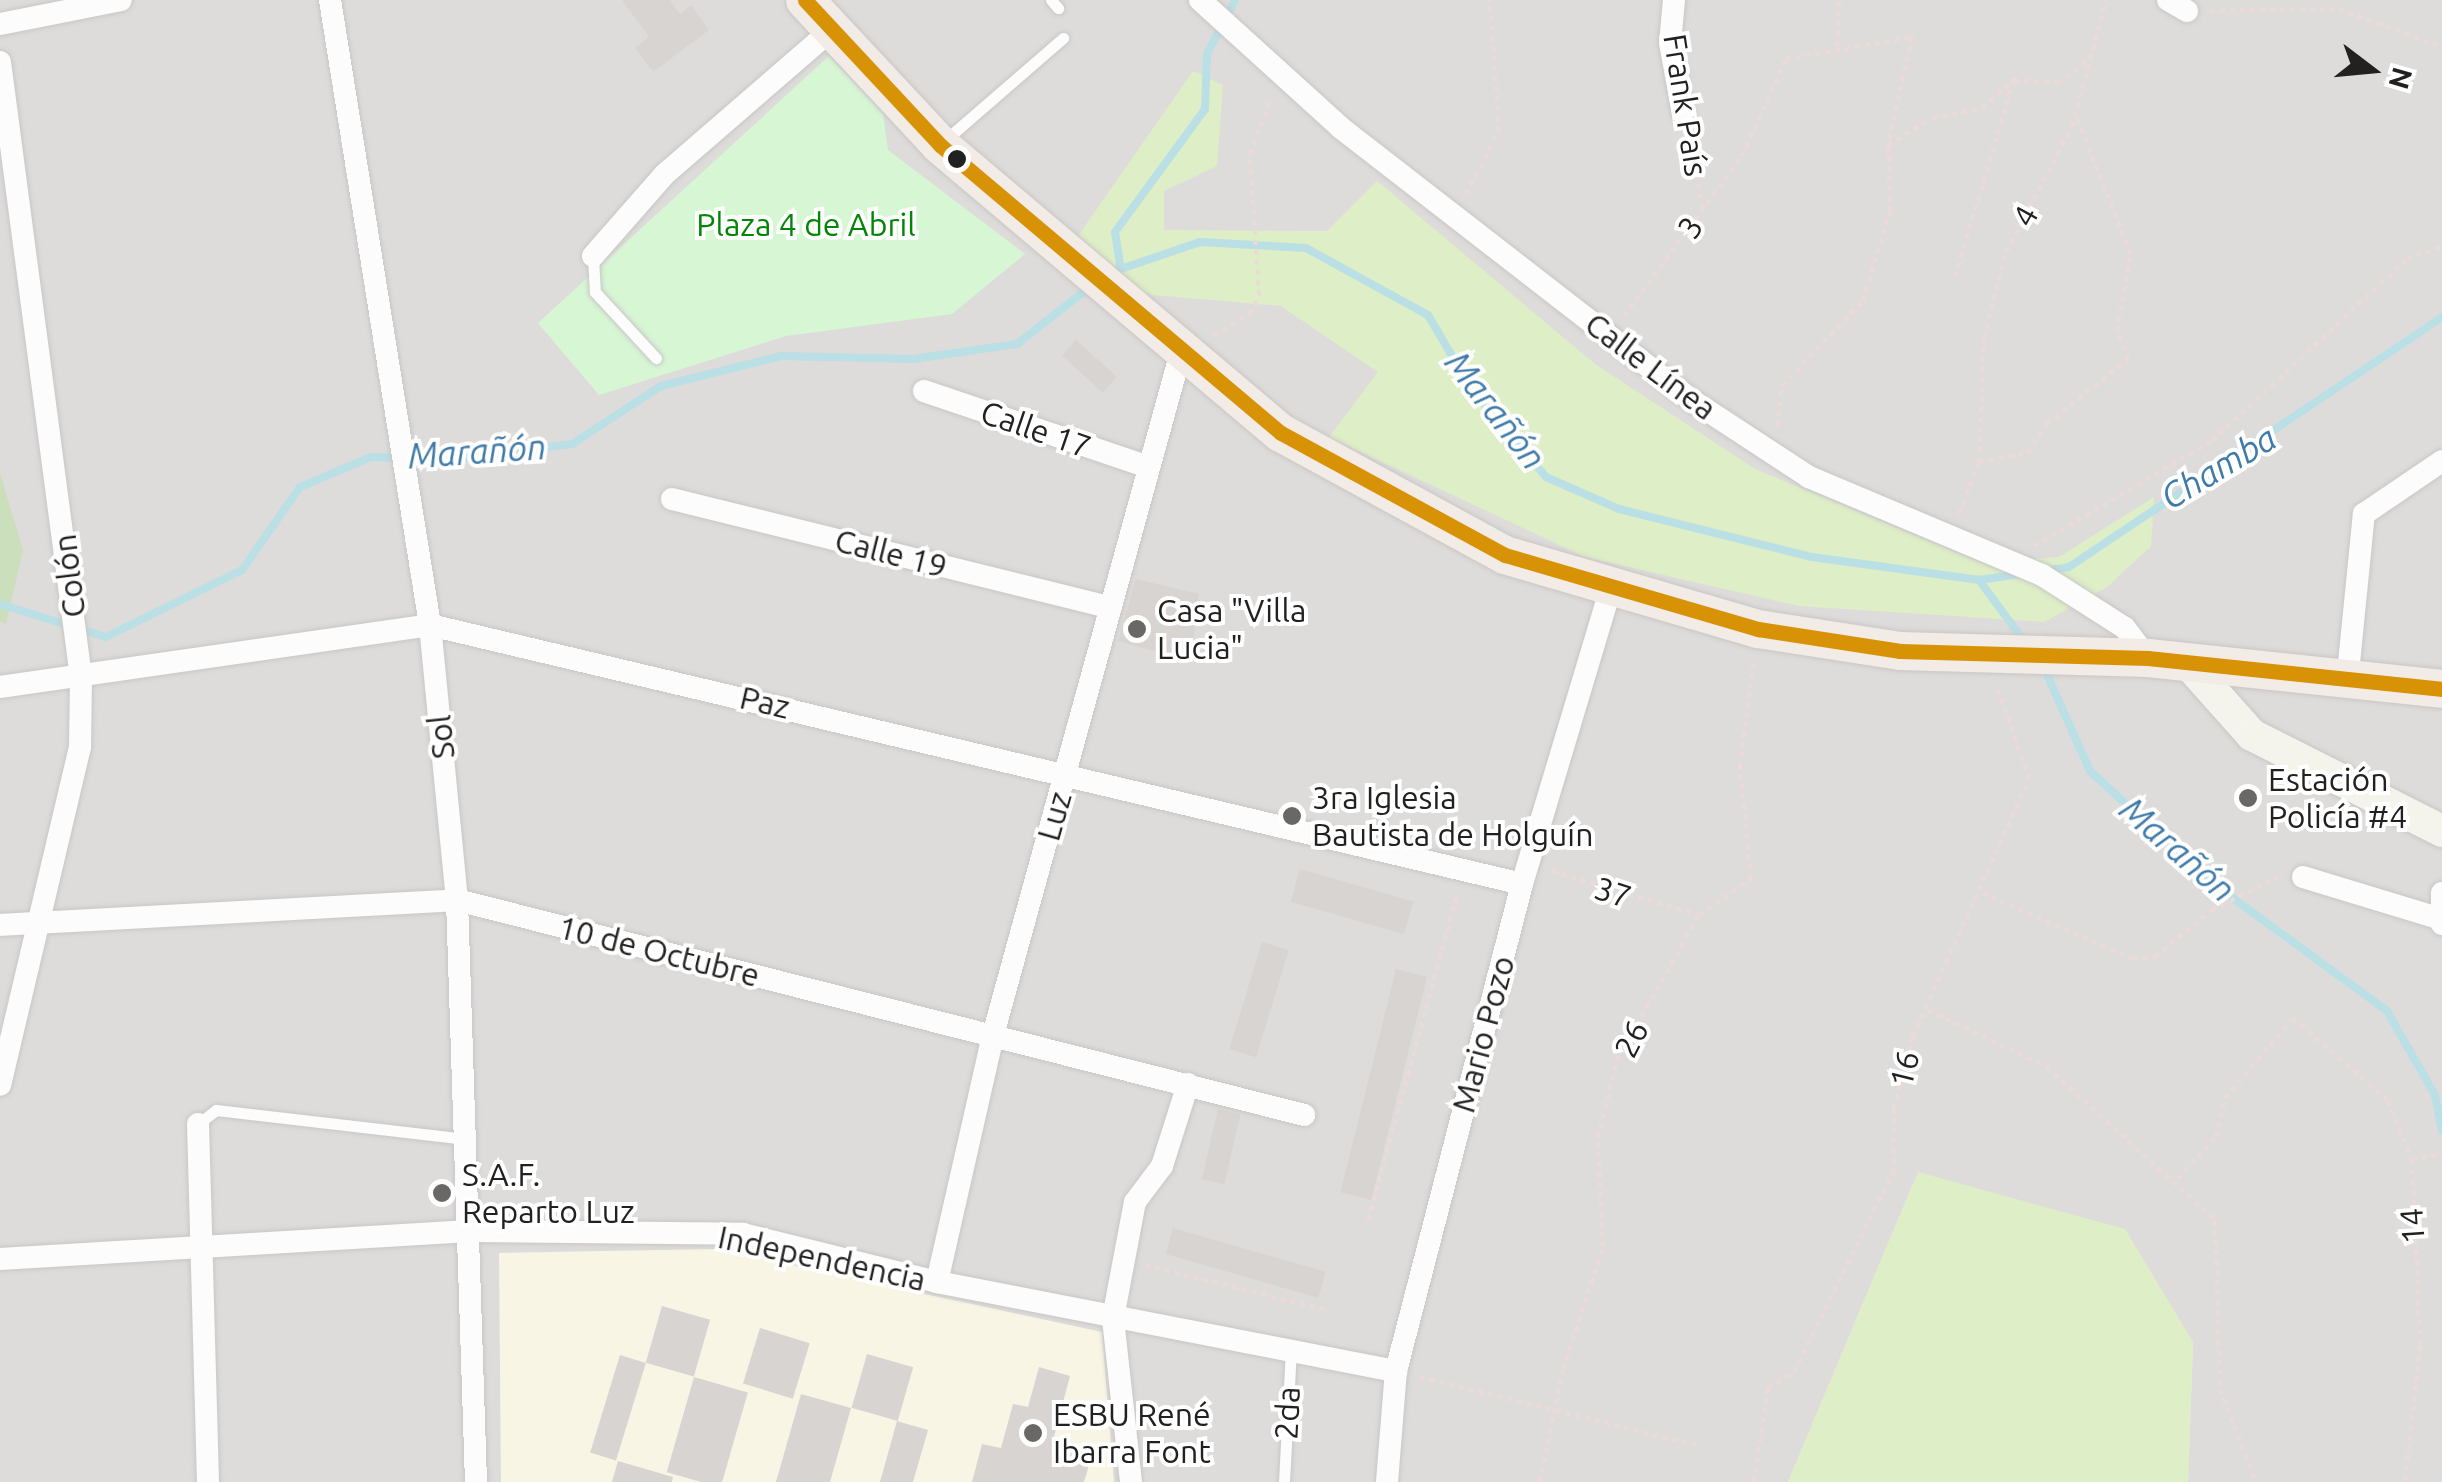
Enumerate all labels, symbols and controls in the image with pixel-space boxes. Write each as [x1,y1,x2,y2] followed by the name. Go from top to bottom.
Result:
[2322,20,2422,120] north arrow
[1656,31,1716,179] street label: Frank País
[2384,64,2419,93] text: N
[947,149,967,169] unlabelled marker
[2004,199,2046,233] street label: 4
[696,205,916,243] park label: Plaza 4 de Abril
[1669,208,1711,246] street label: 3
[1578,304,1724,428] street label: Calle Línea
[1437,342,1555,478] water label: Marañón
[976,392,1096,466] street label: Calle 17
[2153,416,2283,518] water label: Chamba
[406,425,548,477] water label: Marañón
[831,521,951,585] street label: Calle 19
[45,532,93,620] street label: Colón
[1157,592,1306,667] place label: Casa "Villa Lucia"
[1126,618,1148,640] marker: Casa "Villa Lucia"
[736,678,794,726] street label: Paz
[420,713,462,761] street label: Sol
[2268,761,2407,836] place label: Estación Policía #4
[1312,779,1593,854] place label: 3ra Iglesia Bautista de Holguín
[1029,787,1079,845] street label: Luz
[2237,787,2259,809] marker: Estación Policía #4
[2112,788,2244,910] water label: Marañón
[1281,805,1303,827] marker: 3ra Iglesia Bautista de Holguín
[1590,868,1636,916] street label: 37
[554,907,764,995] street label: 10 de Octubre
[1444,951,1522,1117] street label: Mario Pozo
[1606,1014,1656,1064] street label: 26
[1881,1047,1927,1091] street label: 16
[462,1156,635,1231] place label: S.A.F. Reparto Luz
[431,1182,453,1204] marker: S.A.F. Reparto Luz
[2392,1207,2432,1245] street label: 14
[715,1217,929,1299] street label: Independencia
[1266,1385,1308,1441] street label: 2da
[1053,1396,1211,1471] place label: ESBU René Ibarra Font
[1022,1422,1044,1444] marker: ESBU René Ibarra Font

